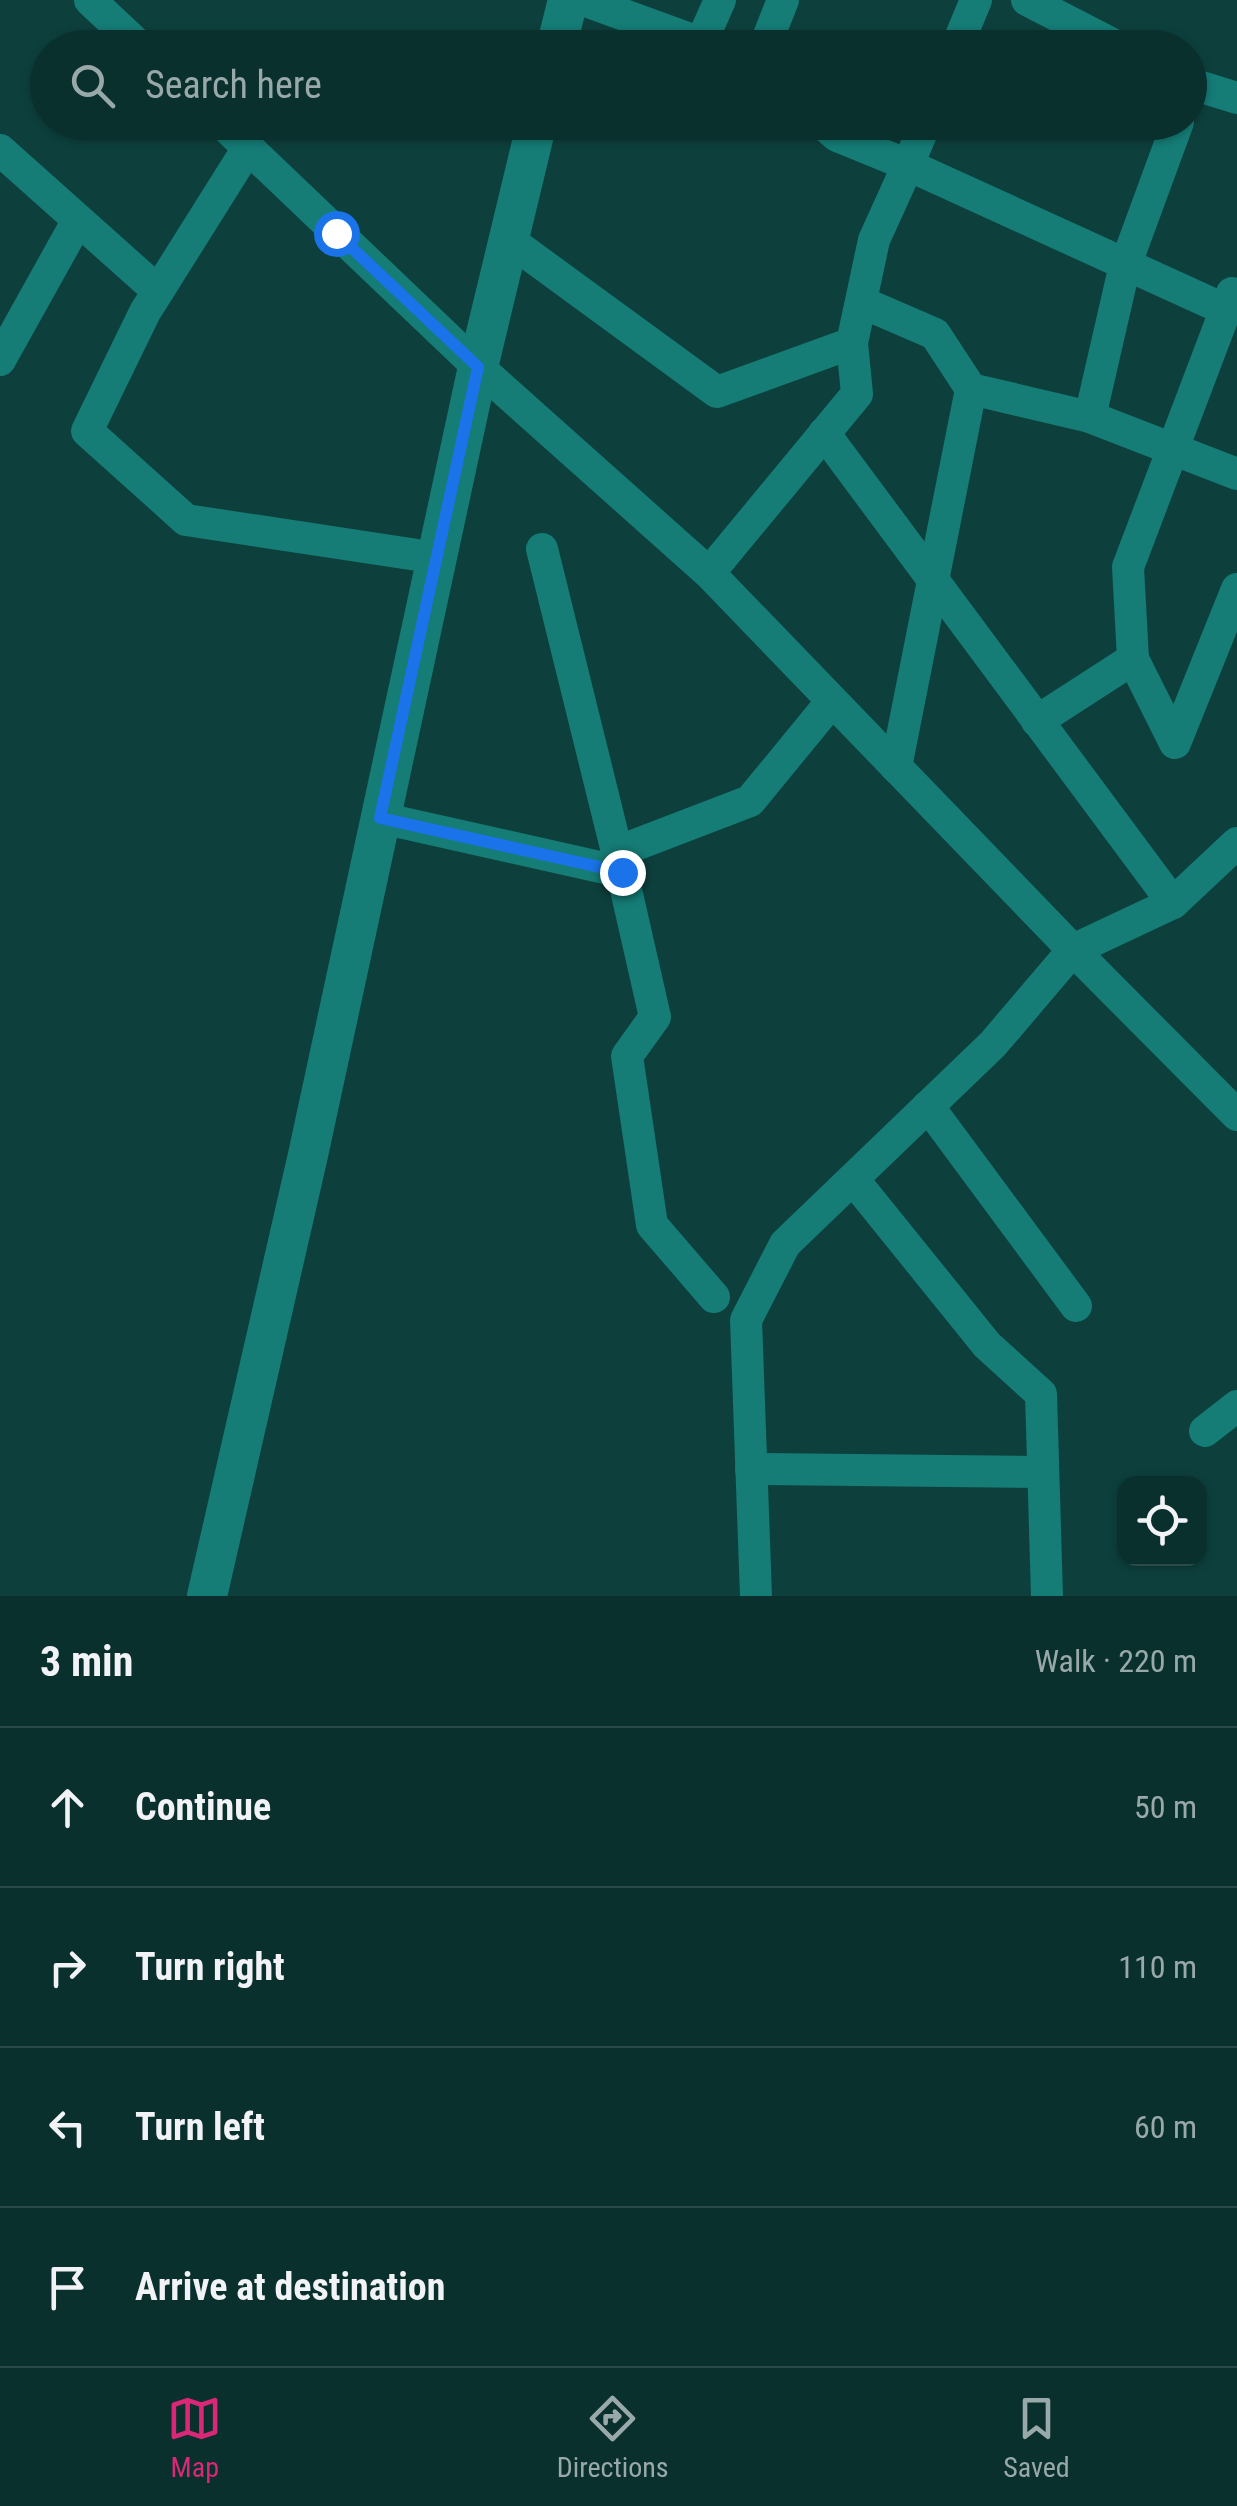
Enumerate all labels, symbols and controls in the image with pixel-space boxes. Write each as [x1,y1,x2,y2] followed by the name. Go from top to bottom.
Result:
[30,30,1207,140] search box
[65,58,120,113] icon: search
[145,63,322,107] text: Search here
[314,211,360,257] route start
[600,850,646,896] route end
[1117,1476,1207,1566] map controls
[1117,1476,1207,1566] button: locate
[40,1637,133,1686] text: 3 min
[1035,1642,1197,1680] text: Walk · 220 m
[40,1780,95,1835] icon: ahead
[135,1785,271,1829] text: Continue
[1134,1788,1197,1826] text: 50 m
[40,1940,95,1995] icon: right
[135,1945,285,1989] text: Turn right
[1118,1948,1197,1986] text: 110 m
[40,2100,95,2155] icon: left
[135,2105,265,2149] text: Turn left
[1134,2108,1197,2146] text: 60 m
[40,2260,95,2315] icon: arrive
[135,2265,445,2309] text: Arrive at destination
[167,2391,222,2484] tab: Map
[557,2391,669,2484] tab: Directions
[1003,2391,1070,2484] tab: Saved

